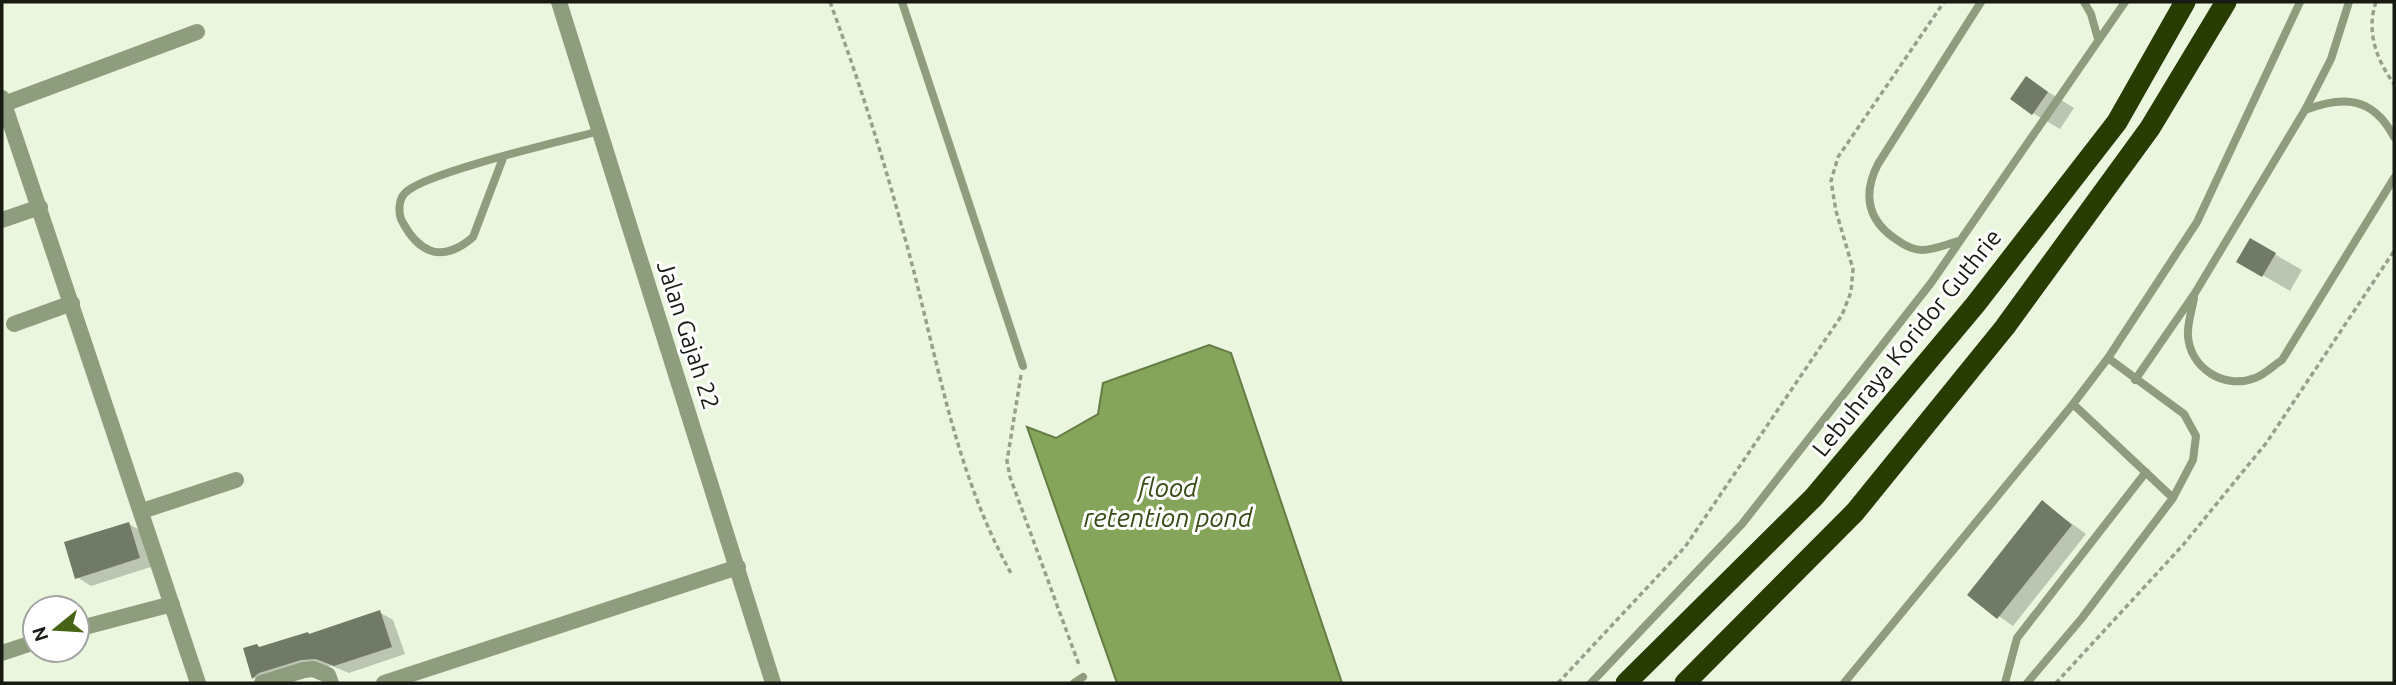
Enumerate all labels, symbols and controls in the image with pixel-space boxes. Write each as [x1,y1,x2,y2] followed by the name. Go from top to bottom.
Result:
[1807,224,2007,462] street label: Lebuhraya Koridor Guthrie
[652,257,725,413] street label: Jalan Gajah 22
[1083,473,1254,532] water label: flood retention pond
[21,594,91,664] north arrow
[27,624,52,644] text: N

